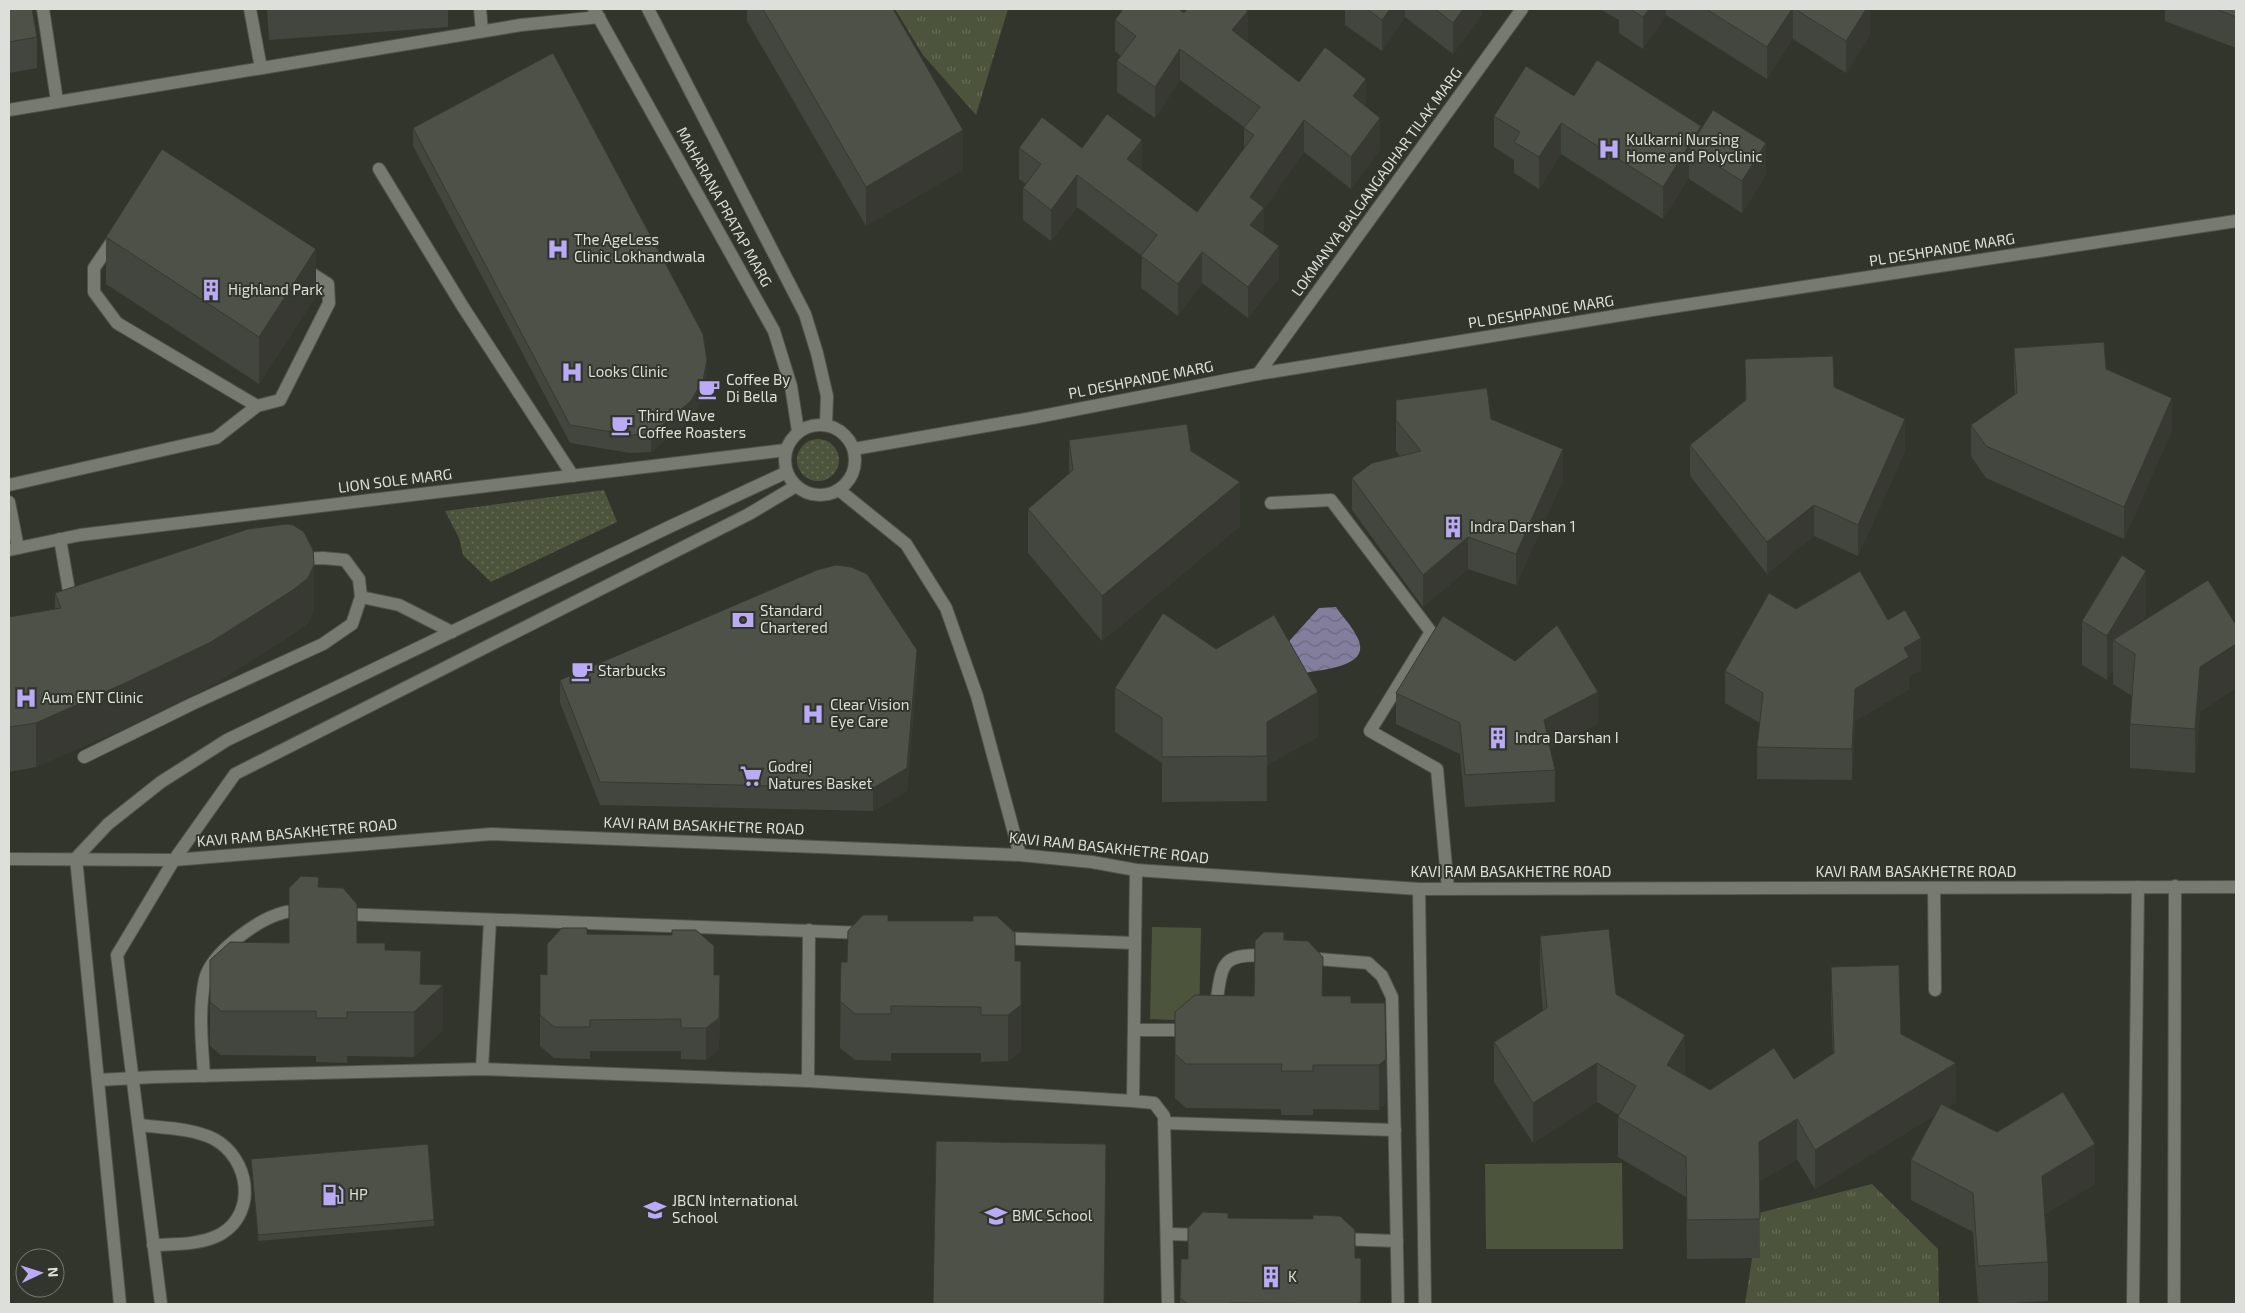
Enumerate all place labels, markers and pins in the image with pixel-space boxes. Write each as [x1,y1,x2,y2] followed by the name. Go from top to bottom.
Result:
[1626,130,1763,165] place label: Kulkarni Nursing Home and Polyclinic
[1596,136,1622,162] hospital icon: Kulkarni Nursing Home and Polyclinic
[574,230,705,265] place label: The AgeLess Clinic Lokhandwala
[545,236,571,262] hospital icon: The AgeLess Clinic Lokhandwala
[198,277,224,303] building icon: Highland Park
[228,280,323,298] place label: Highland Park
[559,359,585,385] hospital icon: Looks Clinic
[588,362,668,380] place label: Looks Clinic
[726,370,790,405] place label: Coffee By Di Bella
[696,376,722,402] cafe icon: Coffee By Di Bella
[638,406,746,441] place label: Third Wave Coffee Roasters
[609,412,635,438] cafe icon: Third Wave Coffee Roasters
[1440,514,1466,540] building icon: Indra Darshan 1
[1470,517,1576,535] place label: Indra Darshan 1
[760,601,828,636] place label: Standard Chartered
[730,607,756,633] bank icon: Standard Chartered
[569,658,595,684] cafe icon: Starbucks
[598,661,666,679] place label: Starbucks
[13,685,39,711] hospital icon: Aum ENT Clinic
[42,688,144,706] place label: Aum ENT Clinic
[830,695,909,730] place label: Clear Vision Eye Care
[800,701,826,727] hospital icon: Clear Vision Eye Care
[1485,725,1511,751] building icon: Indra Darshan I
[1515,728,1619,746] place label: Indra Darshan I
[768,757,873,792] place label: Godrej Natures Basket
[738,763,764,789] supermarket icon: Godrej Natures Basket
[320,1182,346,1208] fuel station icon: HP
[349,1185,368,1203] place label: HP
[672,1191,798,1226] place label: JBCN International School
[642,1197,668,1223] school or university icon: JBCN International School
[983,1203,1009,1229] school or university icon: BMC School
[1012,1206,1093,1224] place label: BMC School
[1258,1264,1284,1290] building icon: K
[1288,1267,1297,1285] place label: K

